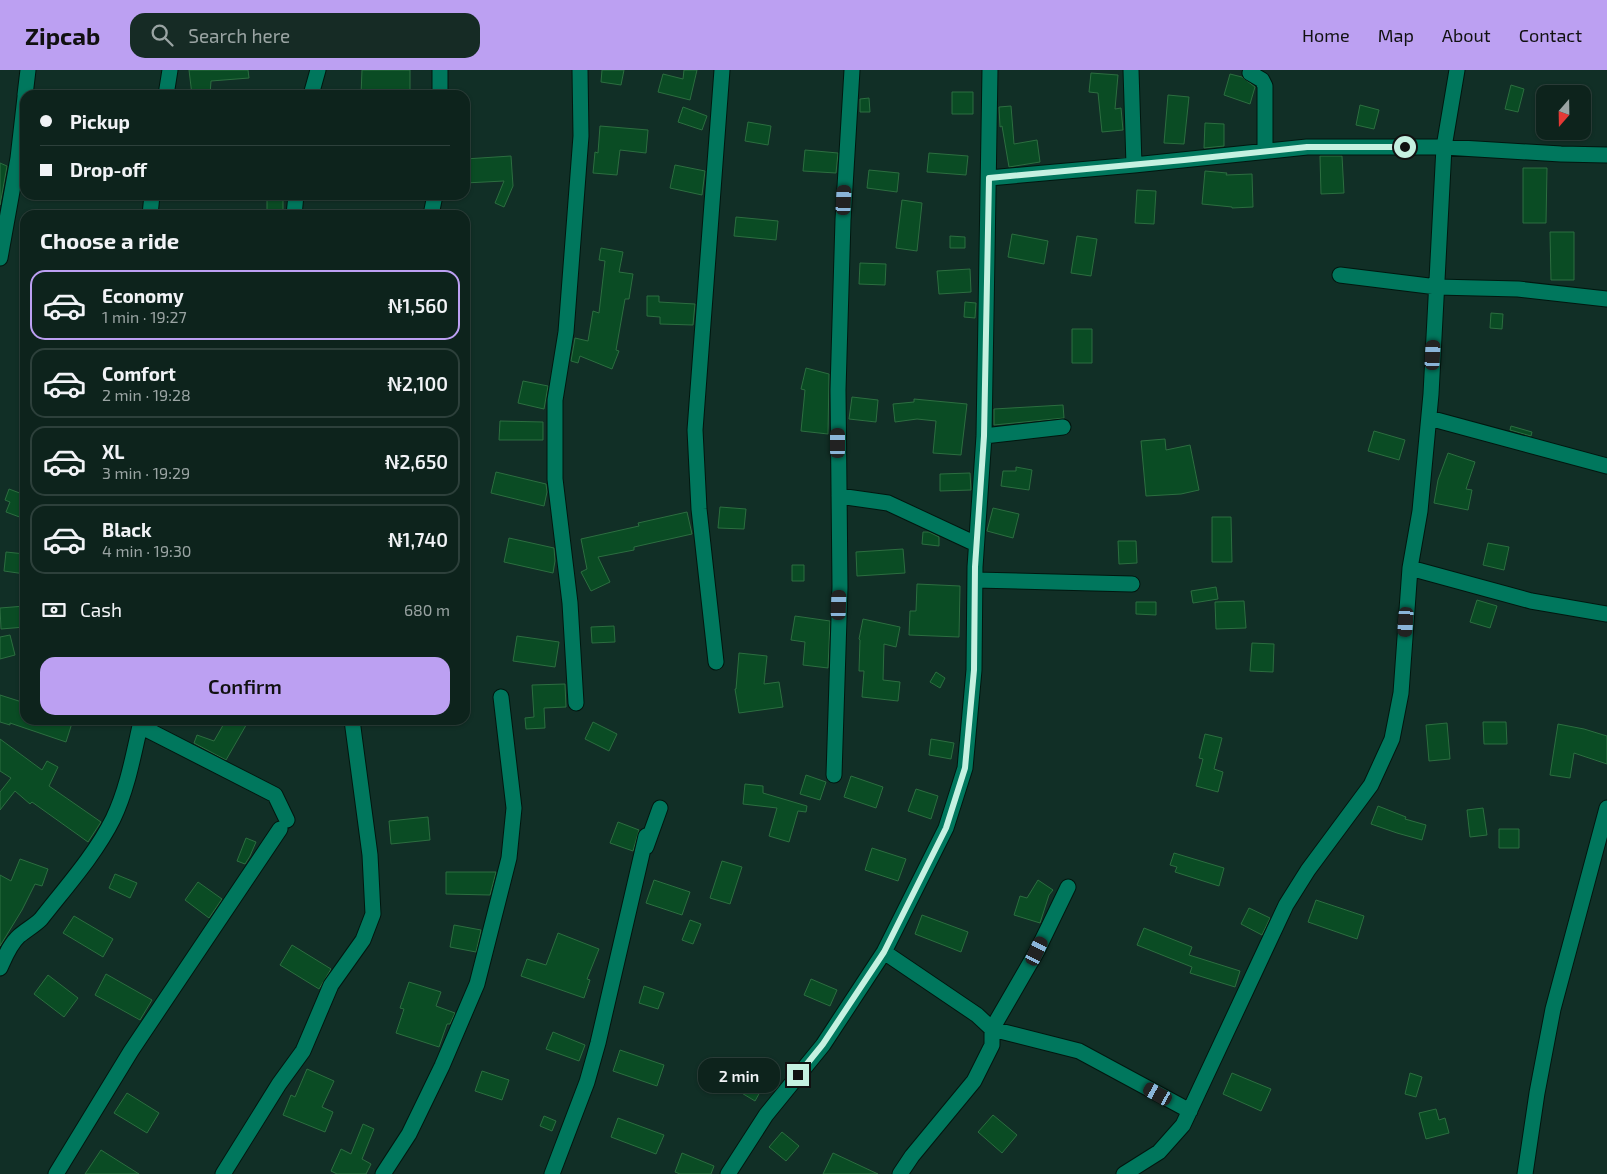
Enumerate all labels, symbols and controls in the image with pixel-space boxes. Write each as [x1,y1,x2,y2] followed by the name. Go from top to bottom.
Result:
[130,13,480,58] search box
[25,21,100,50] text: Zipcab
[148,21,176,49] icon: search
[188,24,290,47] text: Search here
[1302,24,1350,46] text: Home
[1378,24,1414,46] text: Map
[1442,24,1491,46] text: About
[1519,24,1582,46] text: Contact
[1536,85,1591,140] north arrow
[1536,85,1591,140] map controls
[70,110,130,133] text: Pickup
[1394,136,1416,158] route start
[70,158,147,181] text: Drop-off
[835,185,852,215] car
[40,227,179,253] text: Choose a ride
[42,283,87,328] icon: car
[102,284,184,307] text: Economy
[388,294,448,317] text: ₦1,560
[102,307,187,326] text: 1 min · 19:27
[1424,340,1441,370] car
[42,361,87,406] icon: car
[102,362,176,385] text: Comfort
[387,372,448,395] text: ₦2,100
[102,385,191,404] text: 2 min · 19:28
[830,428,845,458] car
[42,439,87,484] icon: car
[102,440,124,463] text: XL
[385,450,448,473] text: ₦2,650
[102,463,190,482] text: 3 min · 19:29
[42,517,87,562] icon: car
[102,518,152,541] text: Black
[388,528,448,551] text: ₦1,740
[102,541,191,560] text: 4 min · 19:30
[830,590,847,620] car
[40,596,68,624] icon: cash
[80,598,122,621] text: Cash
[404,600,450,619] text: 680 m
[1397,607,1414,637] car
[40,657,450,715] button: Confirm
[1023,934,1050,968] car
[698,1058,780,1092] callout: 2 min
[787,1064,809,1086] route end
[719,1066,759,1085] text: 2 min
[1141,1080,1174,1108] car

